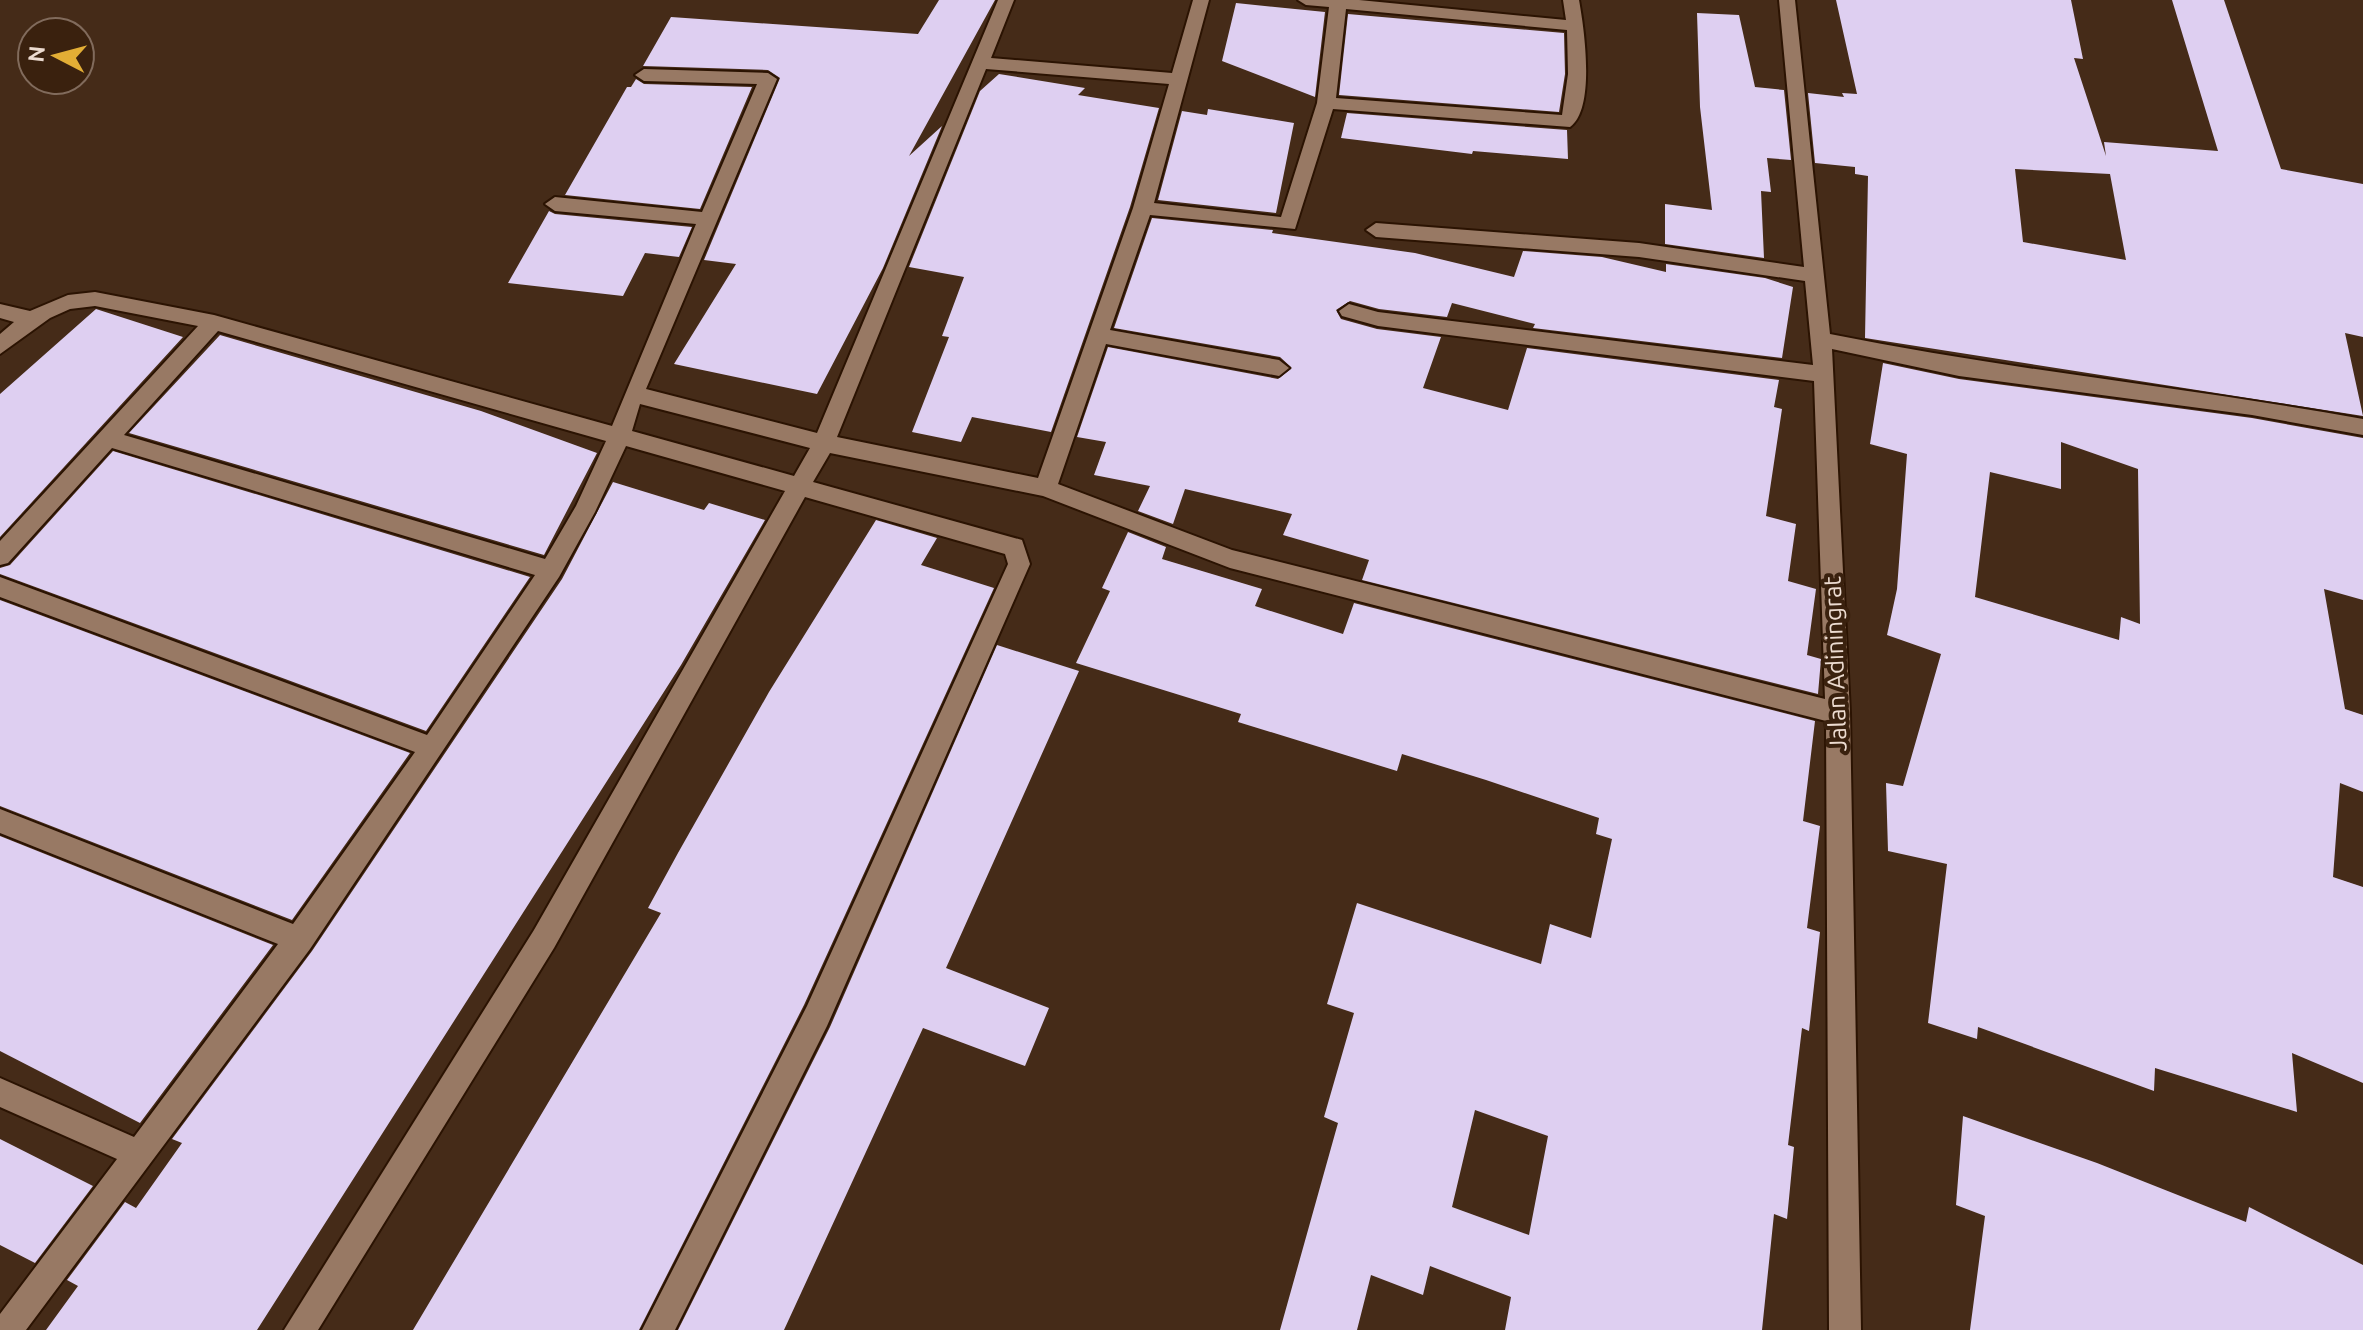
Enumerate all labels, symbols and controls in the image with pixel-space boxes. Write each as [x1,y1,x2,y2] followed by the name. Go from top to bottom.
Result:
[16,16,96,96] north arrow
[22,44,49,63] text: N
[1818,575,1852,752] street label: Jalan Adiningrat

